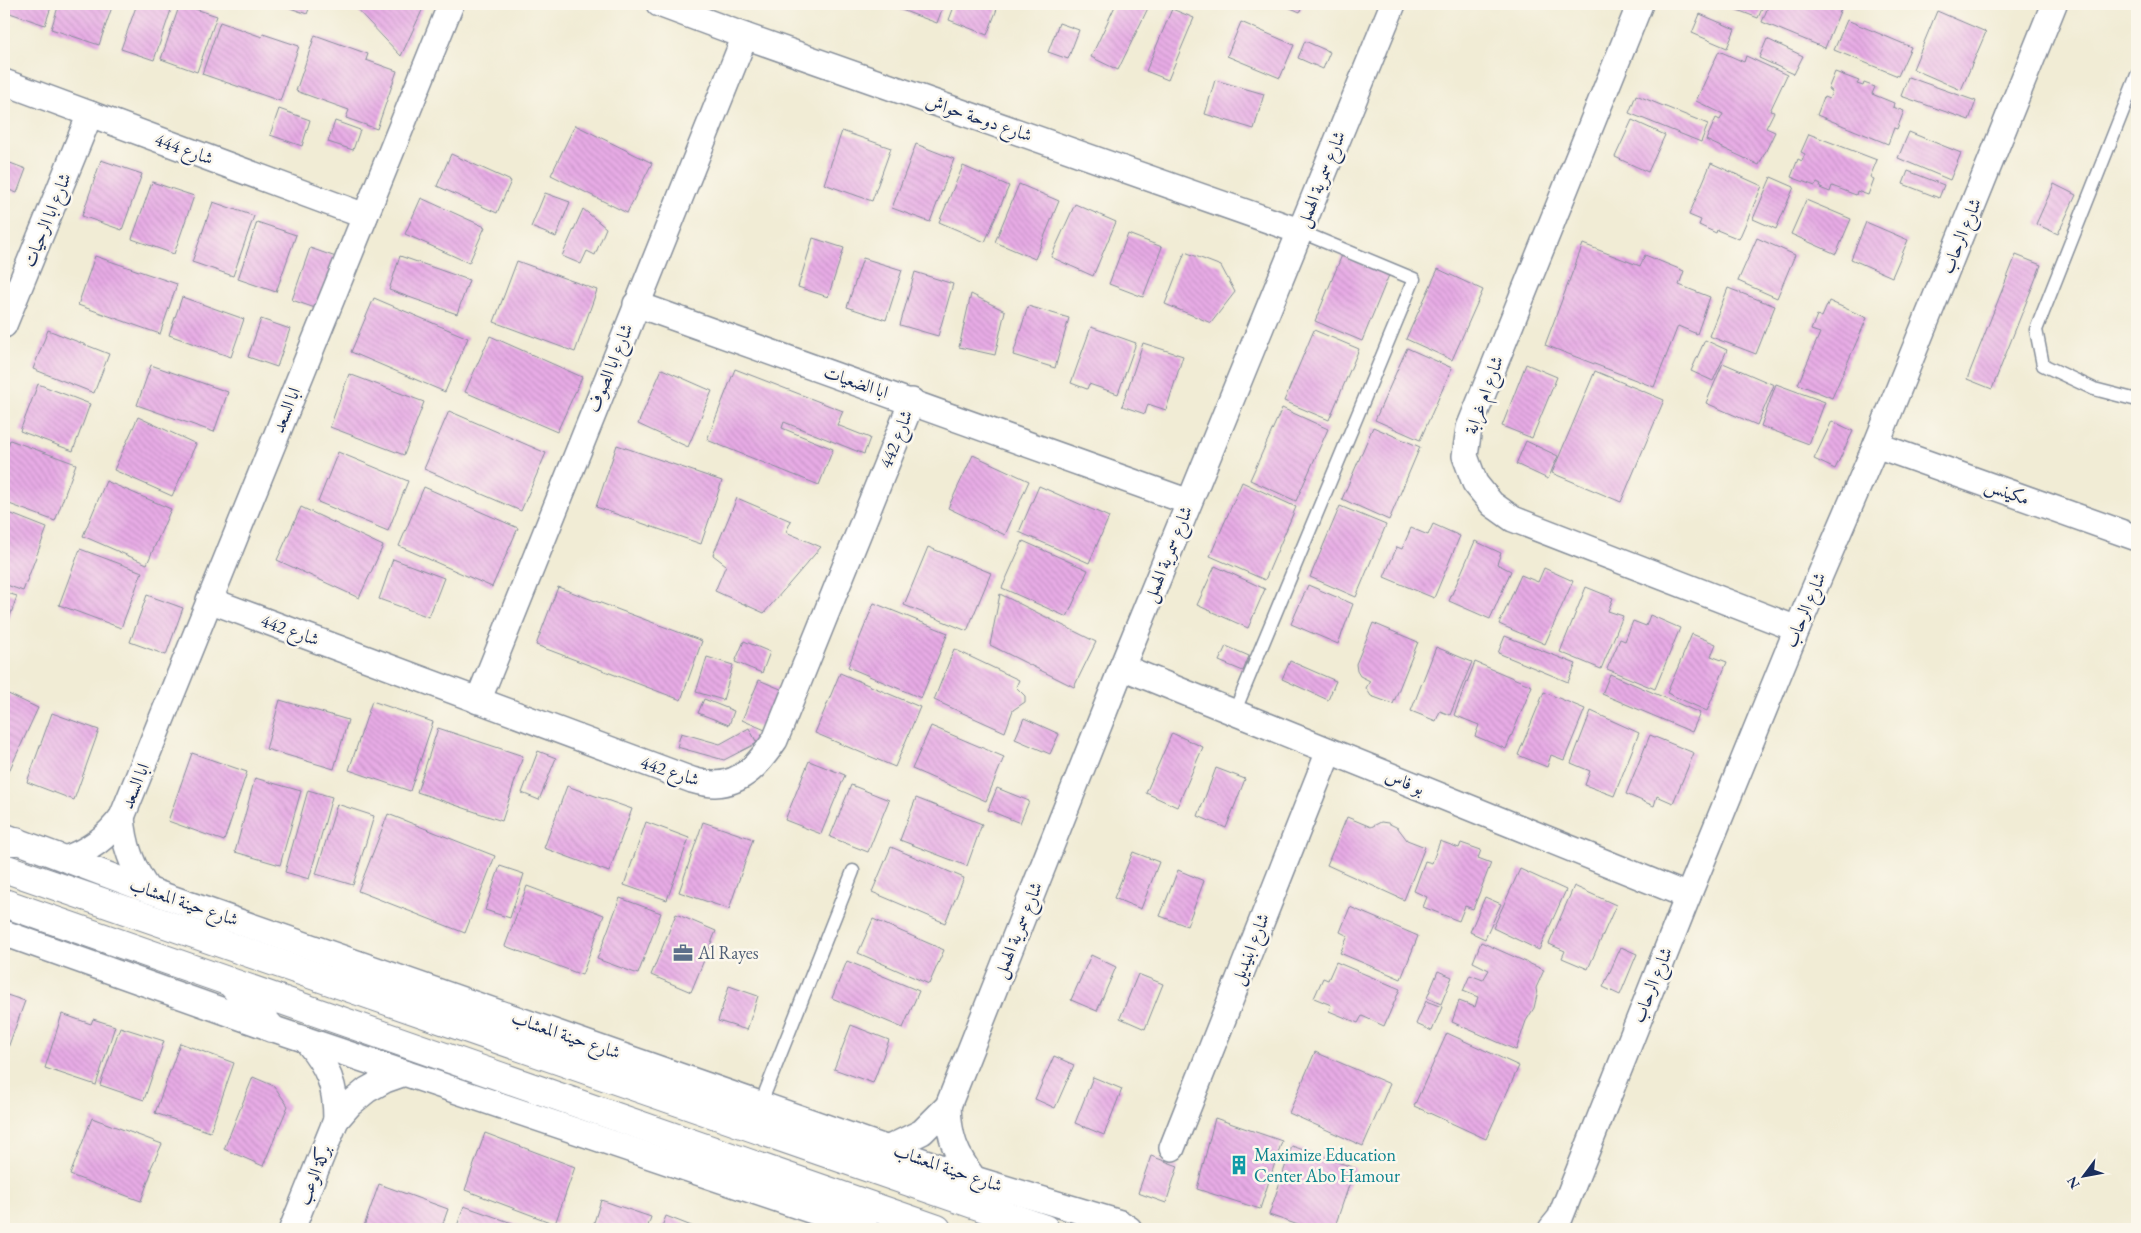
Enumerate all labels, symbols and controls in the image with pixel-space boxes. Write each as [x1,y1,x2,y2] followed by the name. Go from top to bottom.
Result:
[922,89,1036,150] street label: شارع دوحة حواش
[150,127,217,173] street label: شارع 444
[1291,127,1354,232] street label: شارع سمرية الهمل
[17,169,80,272] street label: شارع ابا الرحيات
[1935,195,1990,279] street label: شارع الرحاب
[581,320,641,417] street label: شارع ابا الصوف
[1459,352,1513,439] street label: شارع ام غرابة
[821,360,892,403] street label: ابا الضعيات
[266,383,305,436] street label: ابا السعد
[873,406,921,473] street label: شارع 442
[1981,473,2033,511] street label: مكينس
[1138,502,1201,607] street label: شارع سمرية الهمل
[1778,569,1834,653] street label: شارع الرحاب
[256,608,323,654] street label: شارع 442
[636,750,703,795] street label: شارع 442
[115,759,154,812] street label: ابا السعد
[1382,763,1428,800] street label: بو فاس
[125,872,242,935] street label: شارع حينة المعشاب
[988,878,1051,983] street label: شارع سمرية الهمل
[1225,910,1278,989] street label: شارع ابنيديل
[697,941,759,964] place label: Al Rayes
[672,942,694,964] office icon: Al Rayes
[1626,944,1681,1028] street label: شارع الرحاب
[507,1005,624,1068] street label: شارع حينة المعشاب
[889,1138,1006,1201] street label: شارع حينة المعشاب
[291,1141,337,1209] street label: بركة الوعب
[1254,1143,1400,1187] place label: Maximize Education Center Abo Hamour
[2058,1150,2108,1200] north arrow
[1228,1154,1250,1176] building icon: Maximize Education Center Abo Hamour
[2062,1173,2084,1192] text: N

